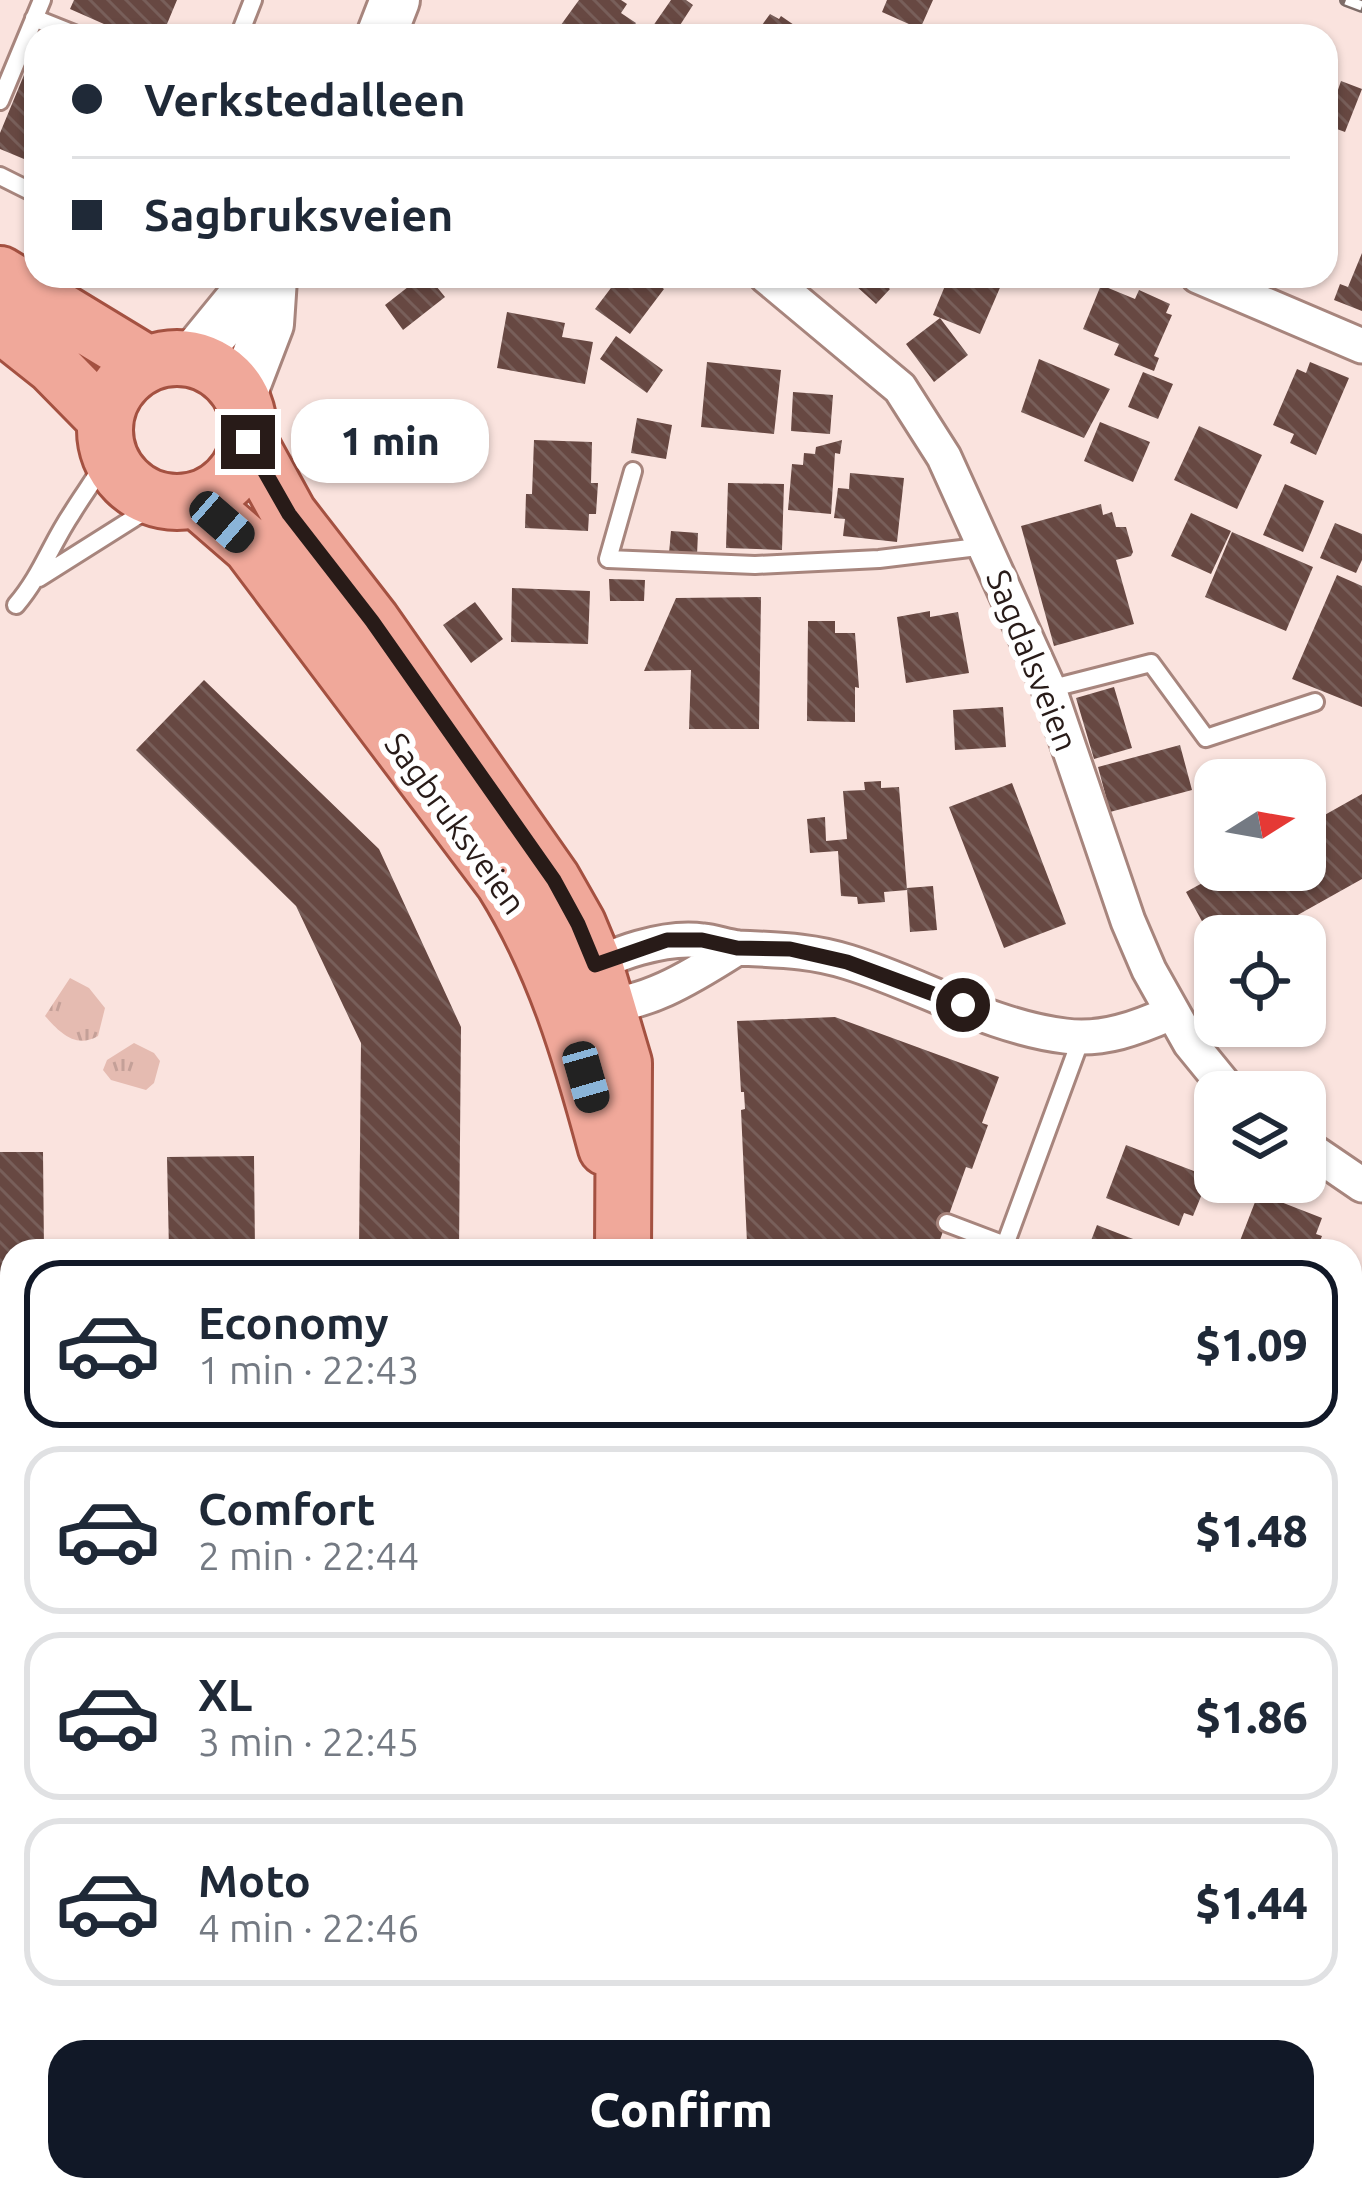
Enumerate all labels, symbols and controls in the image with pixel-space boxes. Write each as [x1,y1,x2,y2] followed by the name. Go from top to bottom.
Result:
[144,74,466,125] text: Verkstedalleen
[144,189,453,240] text: Sagbruksveien
[290,400,488,484] callout: 1 min
[221,415,275,469] route end
[340,419,440,462] text: 1 min
[183,485,261,559] car
[980,564,1086,756] street label: Sagdalsveien
[378,725,534,921] street label: Sagbruksveien
[1194,759,1326,891] north arrow
[1194,759,1326,1203] map controls
[1194,915,1326,1047] button: locate
[936,978,990,1032] route start
[559,1037,613,1117] car
[1194,1071,1326,1203] button: layers
[54,1290,162,1398] icon: car
[198,1297,389,1348] text: Economy
[1195,1319,1308,1370] text: $1.09
[198,1348,419,1391] text: 1 min · 22:43
[54,1476,162,1584] icon: car
[198,1483,375,1534] text: Comfort
[1195,1505,1308,1556] text: $1.48
[198,1534,419,1577] text: 2 min · 22:44
[54,1662,162,1770] icon: car
[198,1669,252,1720] text: XL
[1195,1691,1308,1742] text: $1.86
[198,1720,419,1763] text: 3 min · 22:45
[54,1848,162,1956] icon: car
[198,1855,311,1906] text: Moto
[1195,1877,1308,1928] text: $1.44
[198,1906,419,1949] text: 4 min · 22:46
[48,2040,1314,2178] button: Confirm

